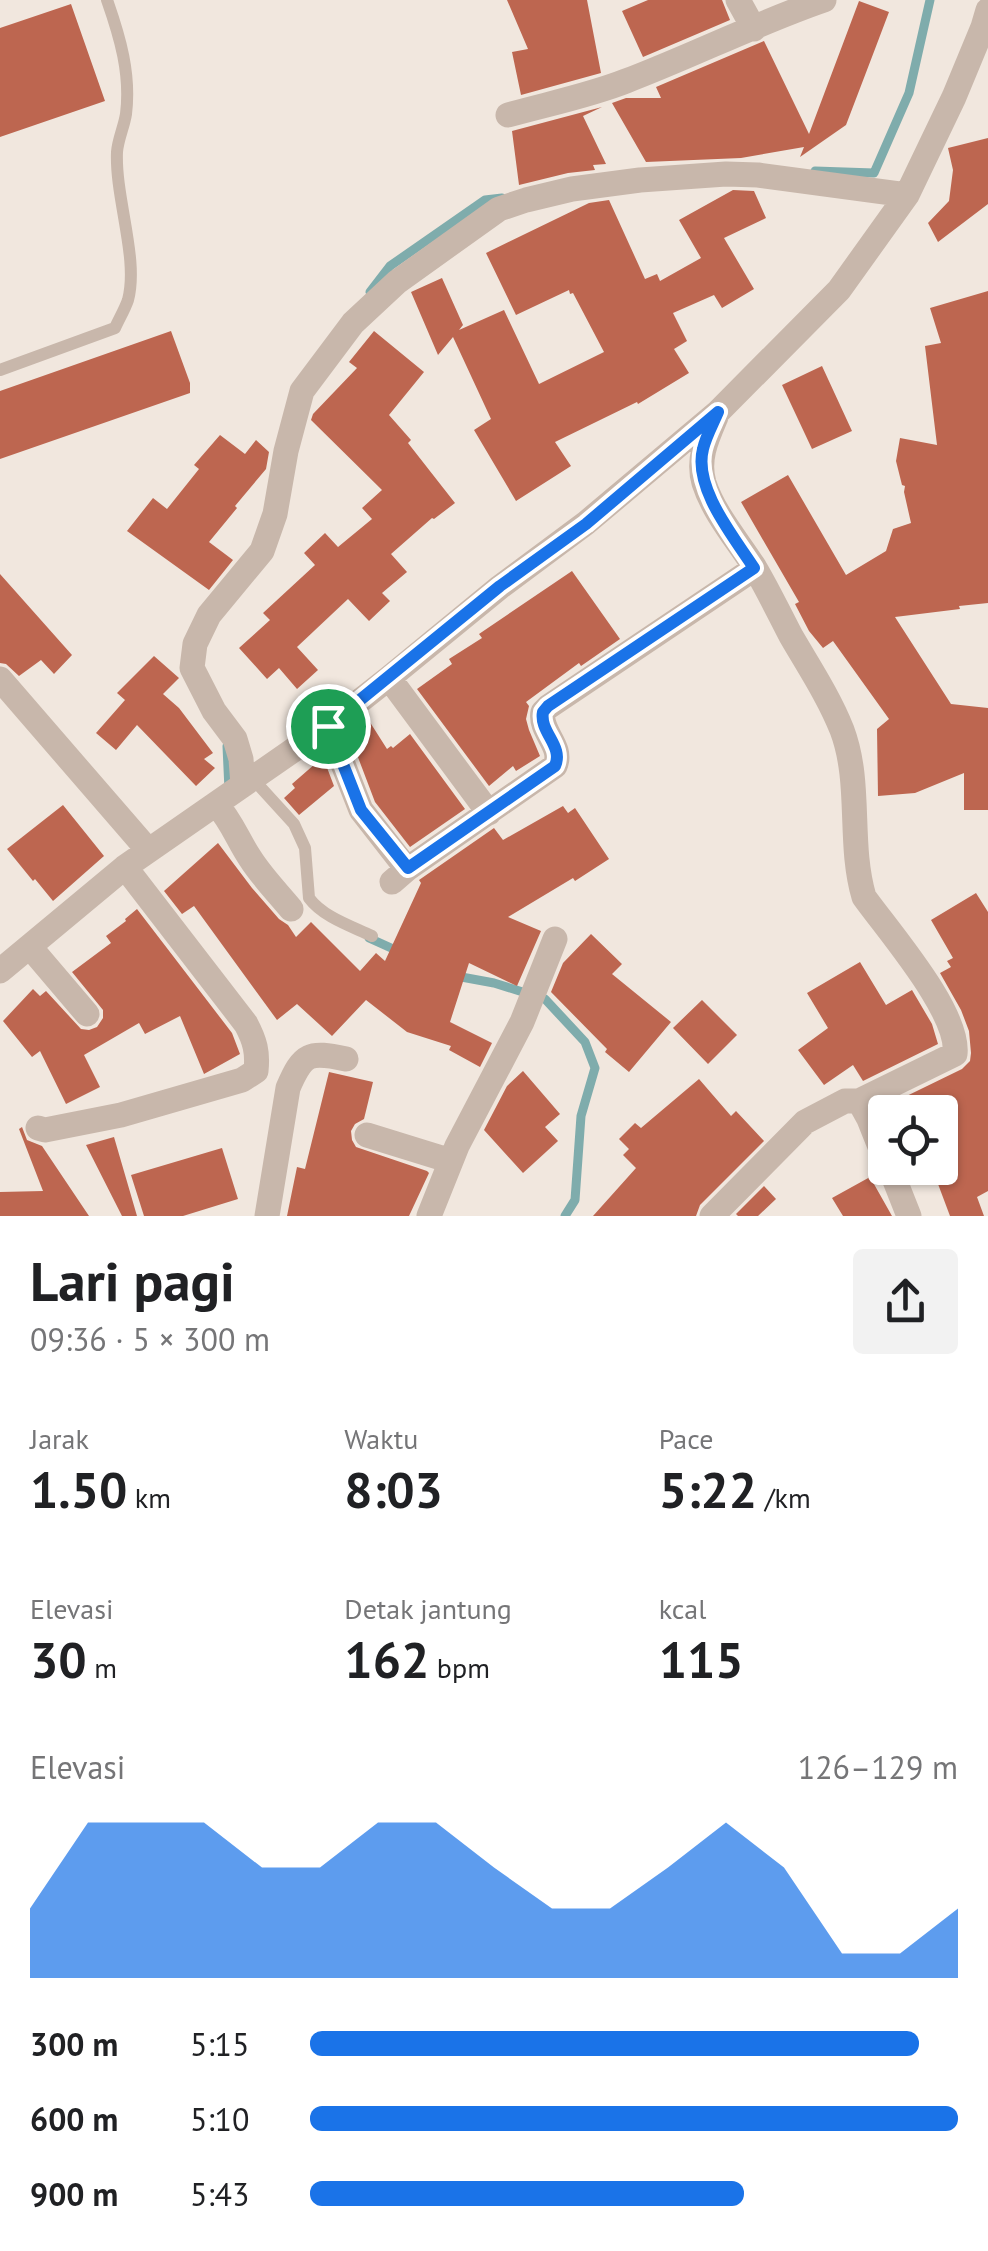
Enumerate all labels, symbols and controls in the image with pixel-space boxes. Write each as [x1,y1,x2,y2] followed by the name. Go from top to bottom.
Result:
[286,684,371,769] pin
[301,699,356,754] icon: arrive
[868,1095,958,1185] map controls
[868,1095,958,1185] button: locate
[30,1245,235,1316] text: Lari pagi
[853,1249,958,1354] button: share
[30,1318,270,1360] text: 09:36 · 5 × 300 m
[30,1420,89,1457] text: Jarak
[344,1420,418,1457] text: Waktu
[659,1420,713,1457] text: Pace
[30,1457,127,1522] text: 1.50
[344,1457,443,1522] text: 8:03
[659,1457,757,1522] text: 5:22
[127,1479,171,1516] text: km
[757,1479,811,1516] text: /km
[30,1590,113,1627] text: Elevasi
[344,1590,512,1627] text: Detak jantung
[659,1590,706,1627] text: kcal
[30,1627,87,1692] text: 30
[344,1627,429,1692] text: 162
[659,1627,744,1692] text: 115
[87,1649,117,1686] text: m
[429,1649,490,1686] text: bpm
[30,1746,125,1788] text: Elevasi
[798,1746,958,1788] text: 126–129 m
[30,2023,118,2065] text: 300 m
[190,2023,249,2065] text: 5:15
[30,2098,118,2140] text: 600 m
[190,2098,249,2140] text: 5:10
[30,2173,118,2215] text: 900 m
[190,2173,249,2215] text: 5:43

